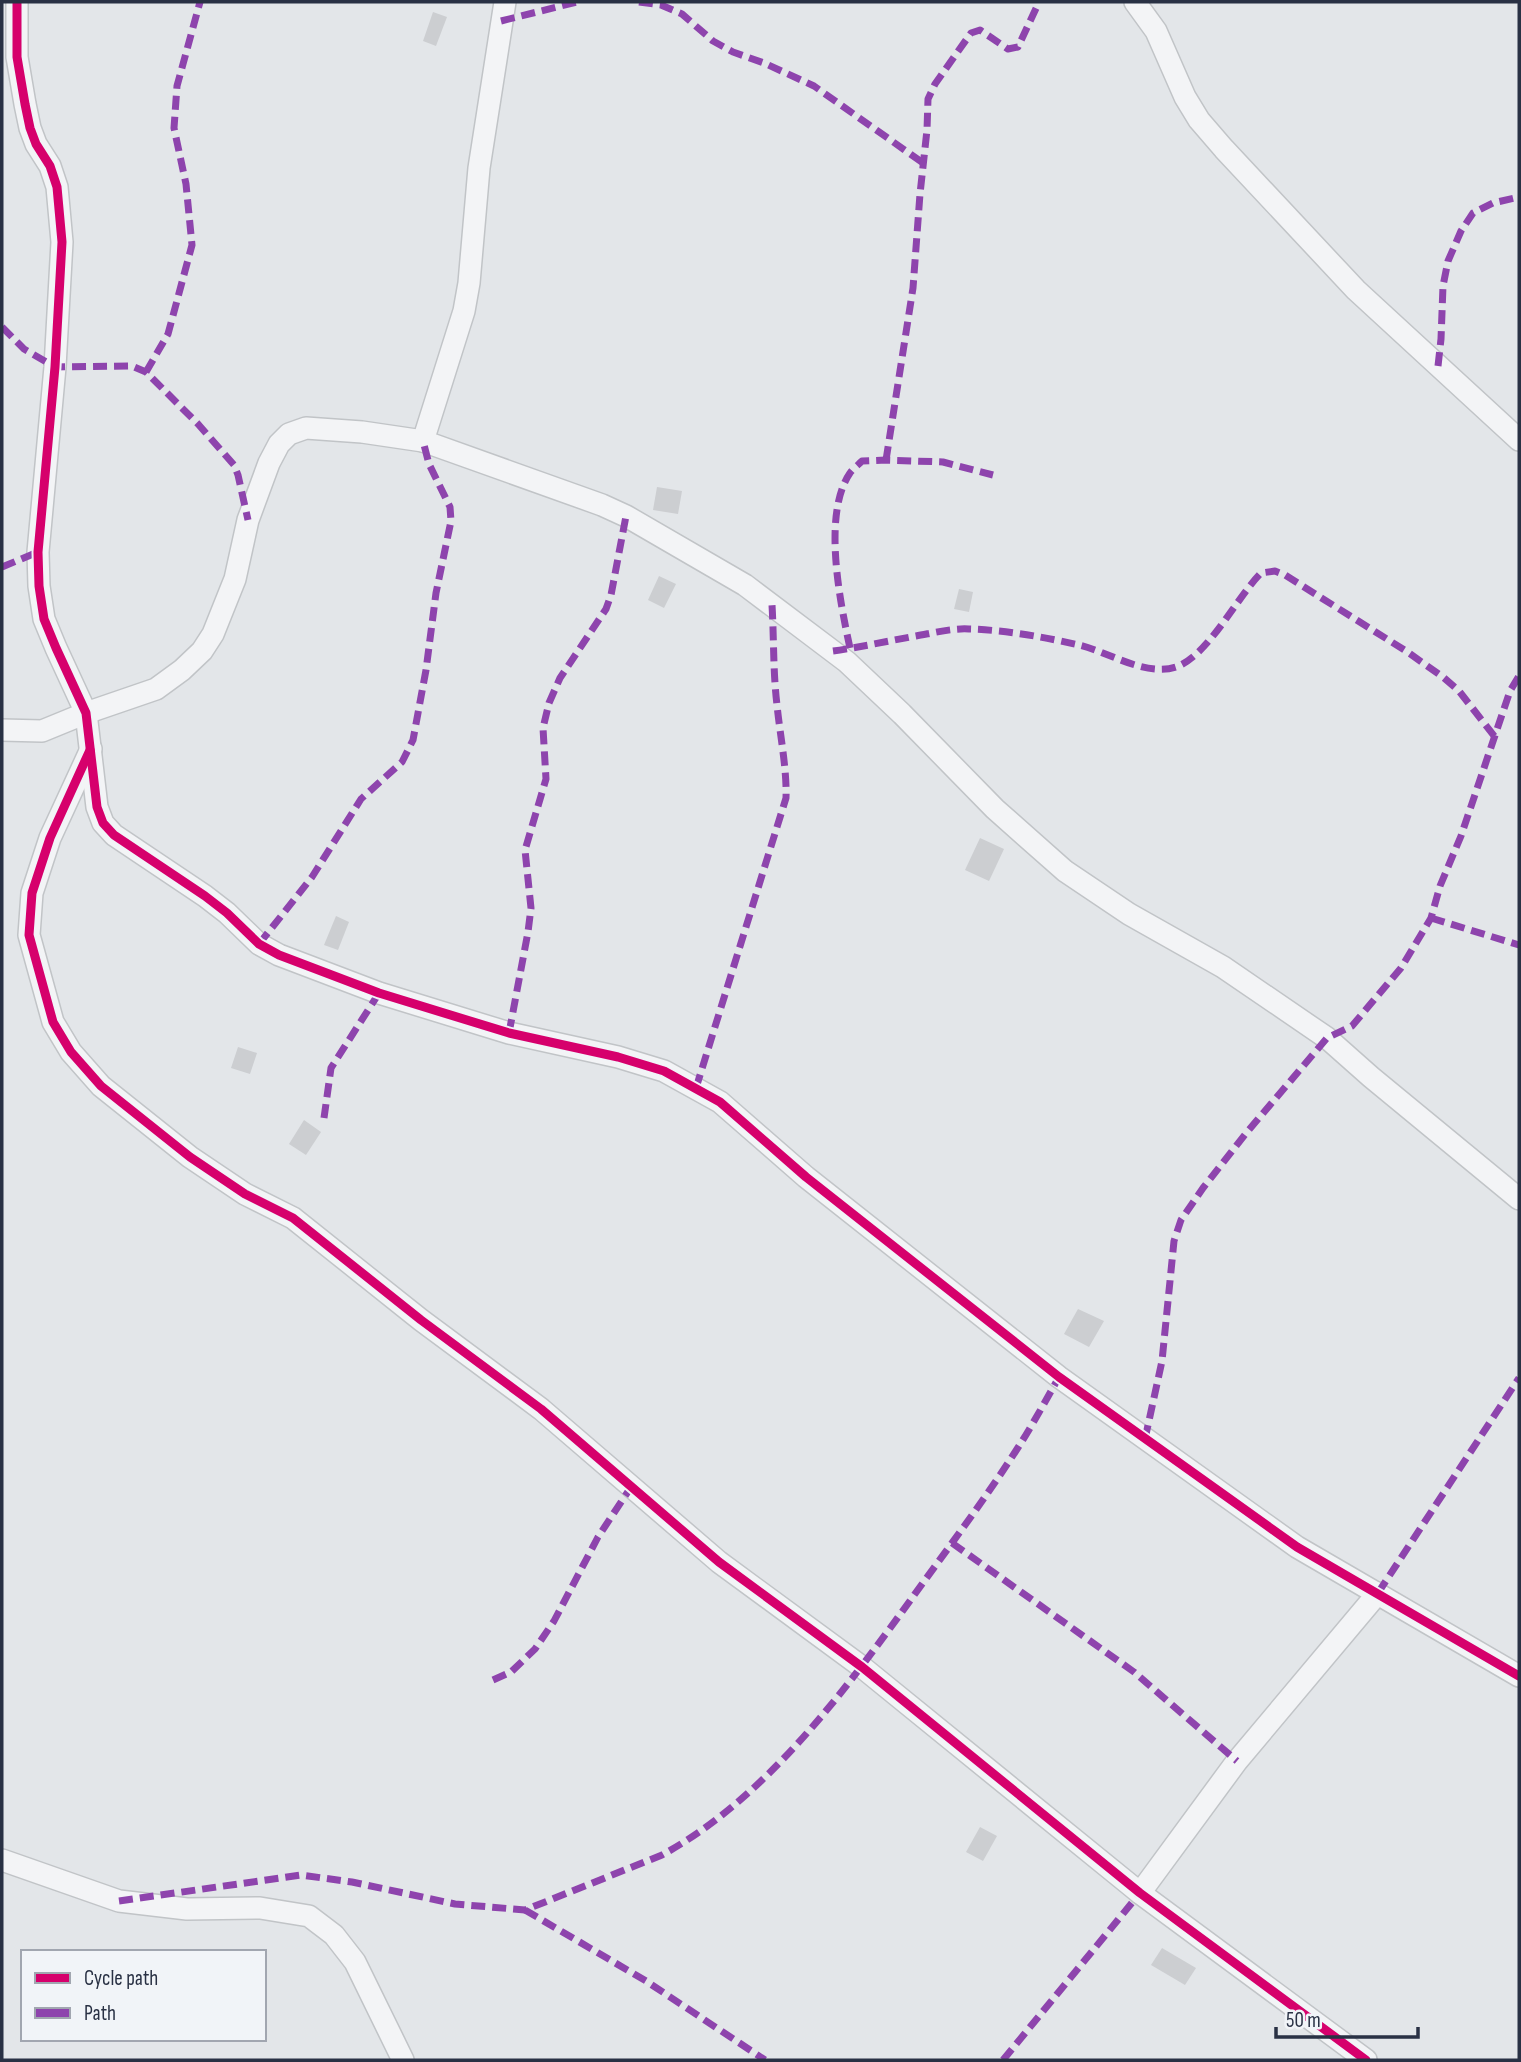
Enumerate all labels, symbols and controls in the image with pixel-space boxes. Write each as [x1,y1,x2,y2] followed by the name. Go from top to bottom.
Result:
[21,1950,266,2041] legend
[84,1966,158,1991] text: Cycle path
[1276,1996,1418,2040] scale bar
[84,2001,116,2026] text: Path
[1286,2008,1321,2033] text: 50 m

